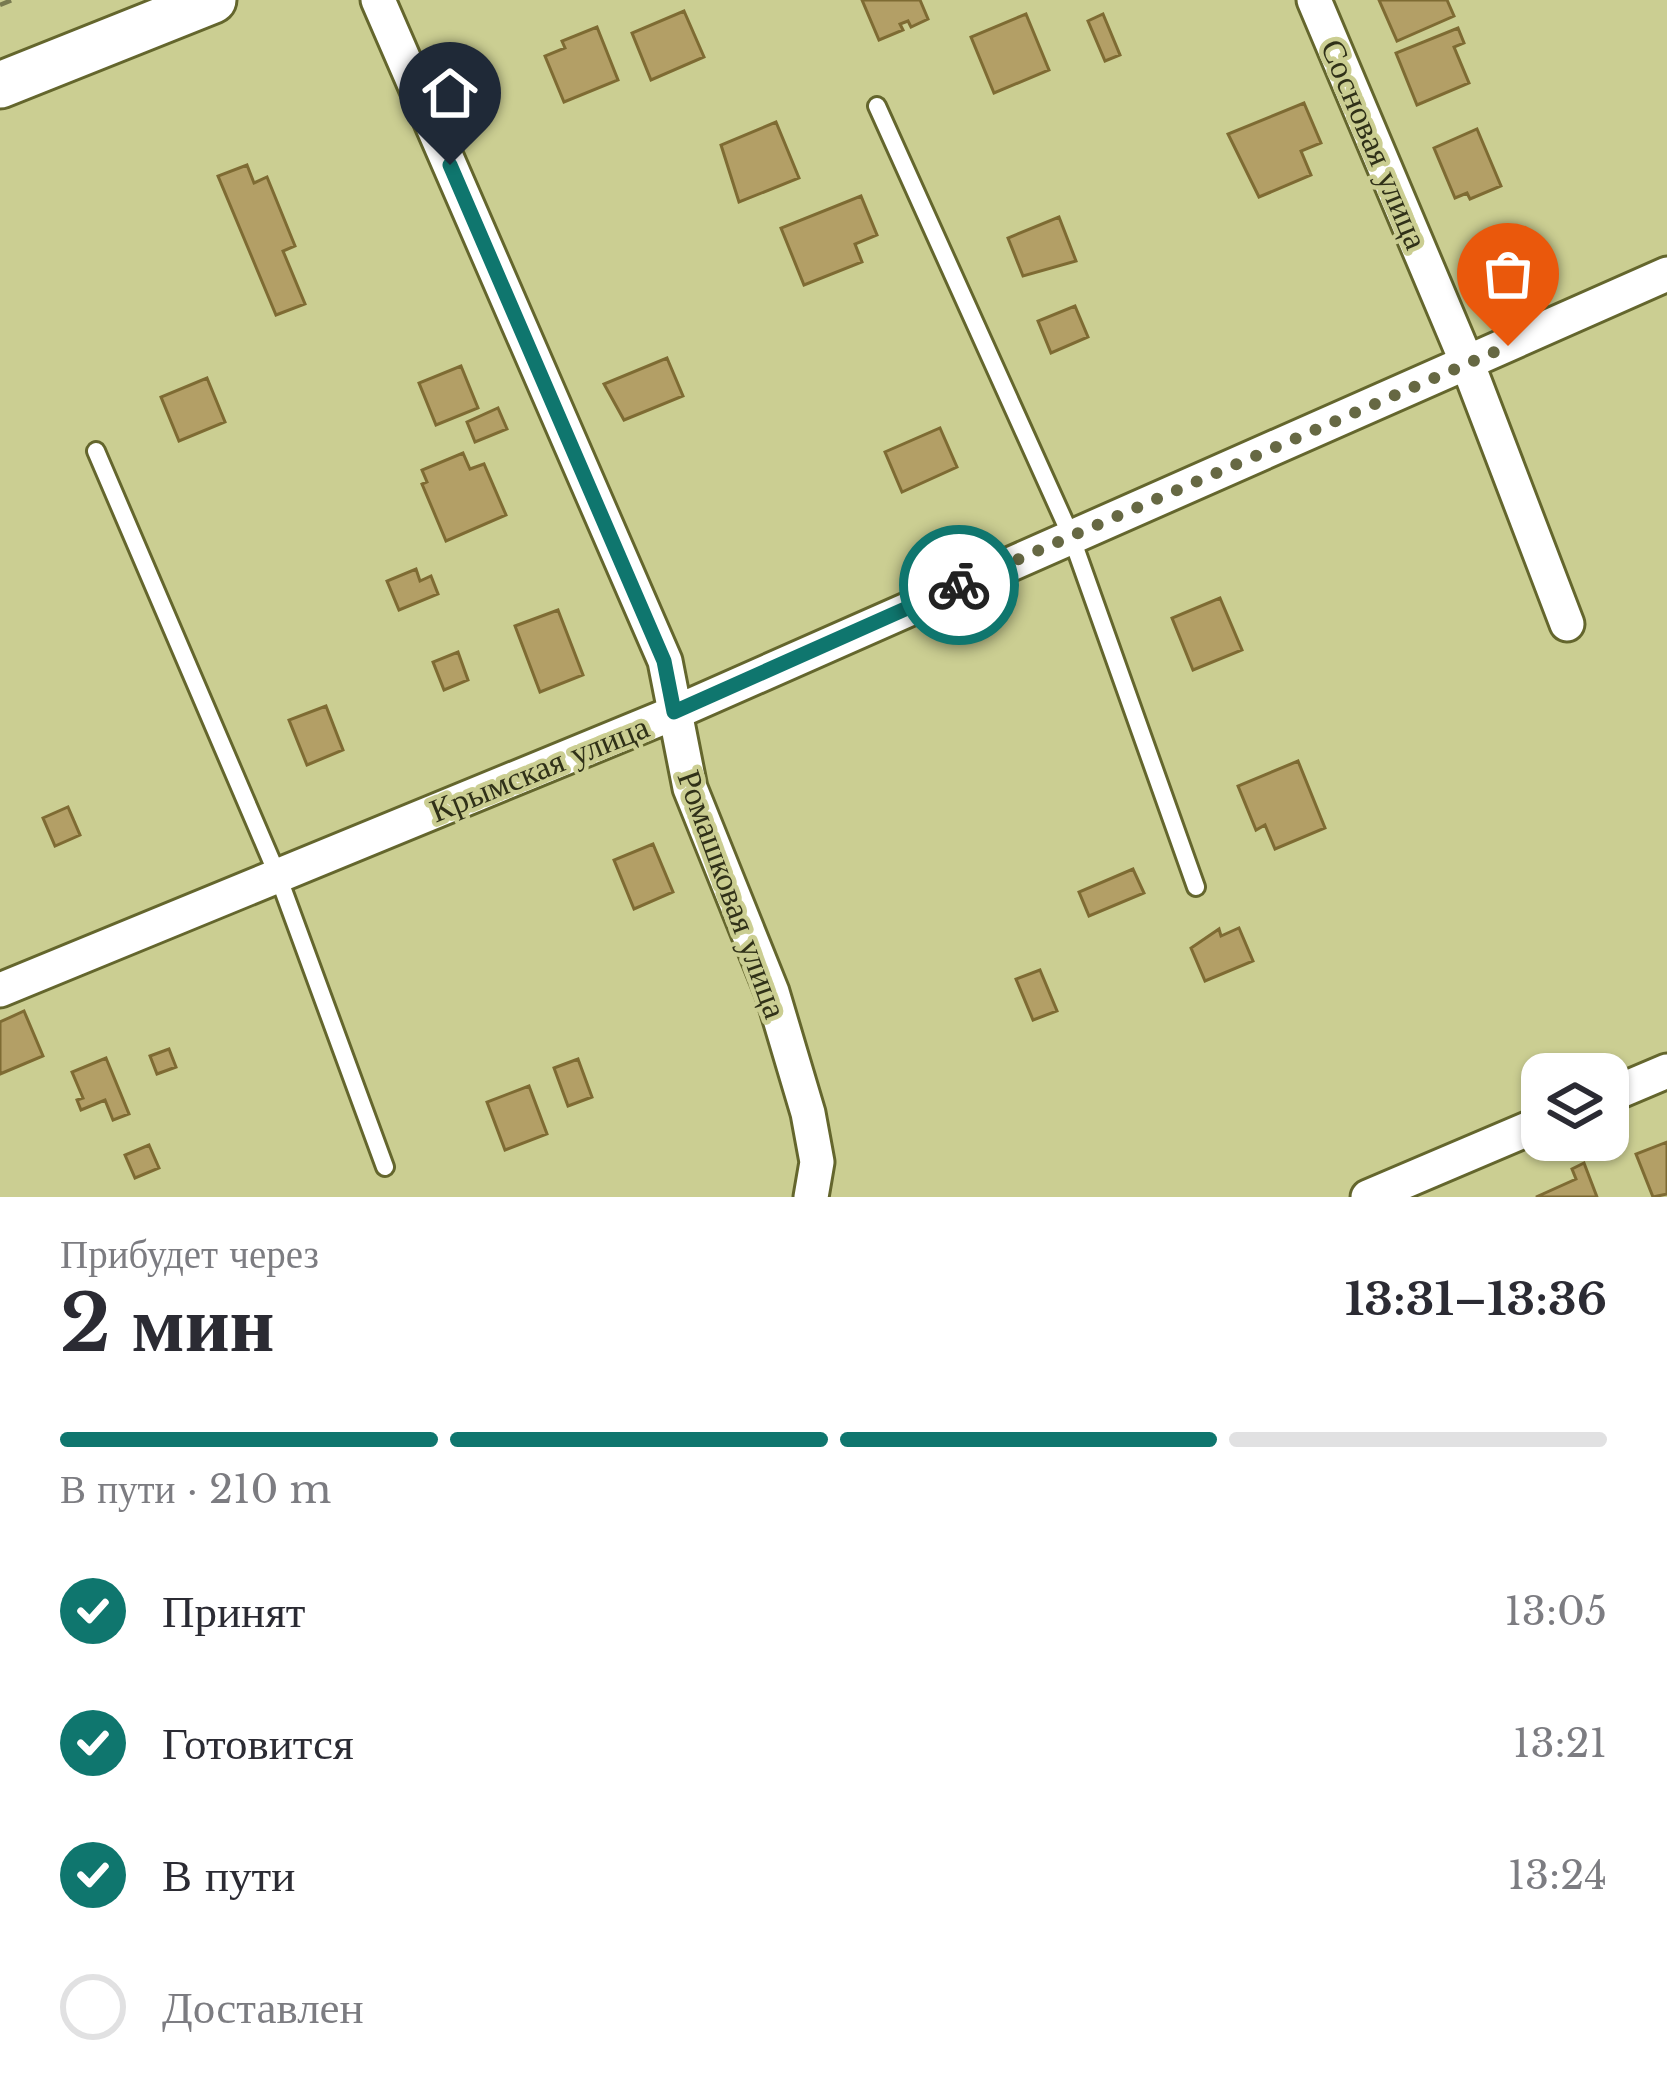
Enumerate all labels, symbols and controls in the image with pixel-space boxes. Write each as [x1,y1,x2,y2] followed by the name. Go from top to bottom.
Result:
[1312,33,1437,256] street label: Сосновая улица
[399,42,501,165] pin
[417,60,483,126] icon: home
[1457,223,1559,346] pin
[1475,241,1541,307] icon: bag
[899,525,1019,645] courier
[926,552,992,618] icon: bike
[424,706,655,831] street label: Крымская улица
[669,765,797,1024] street label: Ромашковая улица
[1521,1053,1629,1161] map controls
[1521,1053,1629,1161] button: layers
[60,1230,319,1279] text: Прибудет через
[1345,1271,1607,1327] text: 13:31–13:36
[60,1275,275,1372] text: 2 мин
[60,1465,331,1514] text: В пути · 210 m
[60,1578,126,1644] icon: check
[162,1583,306,1639] text: Принят
[1504,1587,1607,1636] text: 13:05
[60,1710,126,1776] icon: check
[162,1715,354,1771] text: Готовится
[1513,1719,1607,1768] text: 13:21
[60,1842,126,1908] icon: check
[162,1847,295,1903] text: В пути
[1508,1851,1607,1900] text: 13:24
[162,1979,364,2035] text: Доставлен

